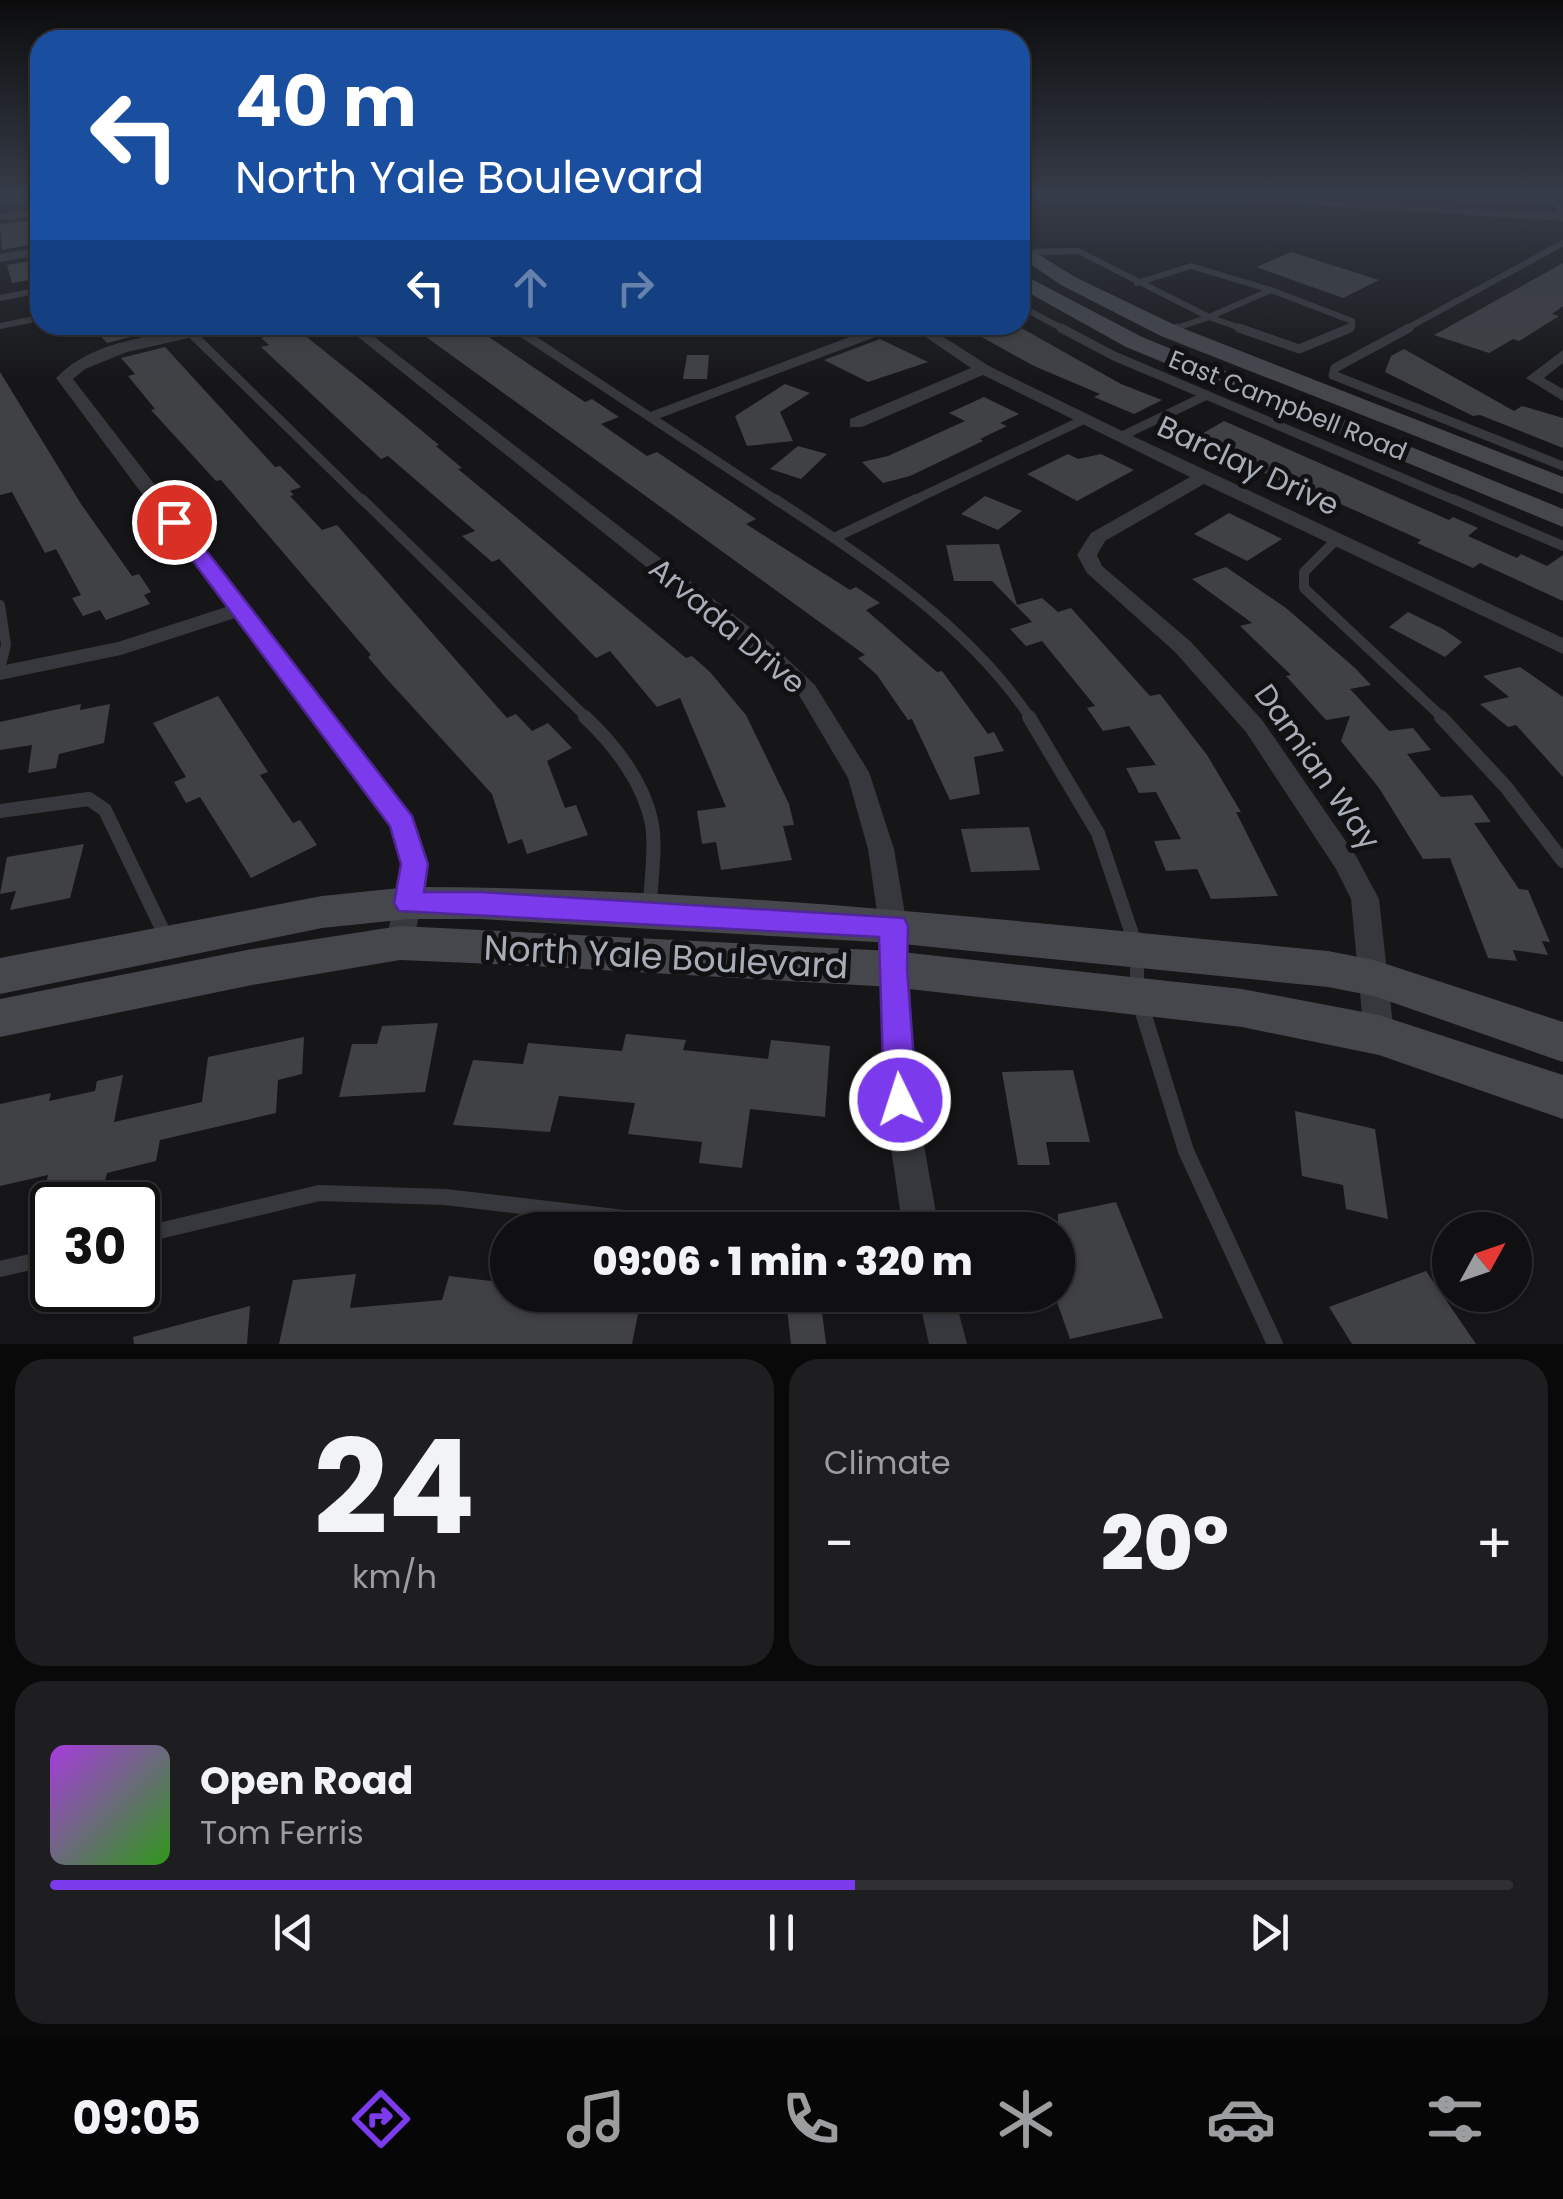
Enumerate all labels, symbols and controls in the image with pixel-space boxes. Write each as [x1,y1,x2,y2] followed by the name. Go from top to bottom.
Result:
[235,52,417,151] text: 40 m
[70,70,200,200] icon: left
[235,146,704,209] text: North Yale Boulevard
[398,260,453,315] icon: left
[503,260,558,315] icon: ahead
[608,260,663,315] icon: right
[1164,342,1412,469] street label: East Campbell Road
[1150,405,1346,526] street label: Barclay Drive
[132,480,217,565] pin
[147,495,202,550] icon: arrive
[640,547,815,704] street label: Arvada Drive
[1244,675,1391,858] street label: Damian Way
[483,922,850,991] street label: North Yale Boulevard
[848,1048,952,1152] position arrow
[30,1182,160,1312] speed limit sign: 30
[1432,1212,1532,1312] north arrow
[1432,1212,1532,1312] map controls
[592,1235,973,1288] text: 09:06 · 1 min · 320 m
[313,1396,476,1579] text: 24
[824,1440,951,1485] text: Climate
[1101,1491,1229,1596] text: 20°
[824,1505,854,1582] text: −
[1475,1505,1513,1582] text: +
[352,1554,437,1599] text: km/h
[200,1754,413,1807] text: Open Road
[200,1810,364,1855] text: Tom Ferris
[266,1905,321,1960] icon: previous
[754,1905,809,1960] icon: pause
[1242,1905,1297,1960] icon: next
[346,2084,416,2154] icon: directions
[561,2084,631,2154] icon: music
[776,2084,846,2154] icon: phone
[991,2084,1061,2154] icon: climate
[1206,2084,1276,2154] icon: car
[1420,2084,1490,2154] icon: filters
[72,2087,201,2150] text: 09:05

